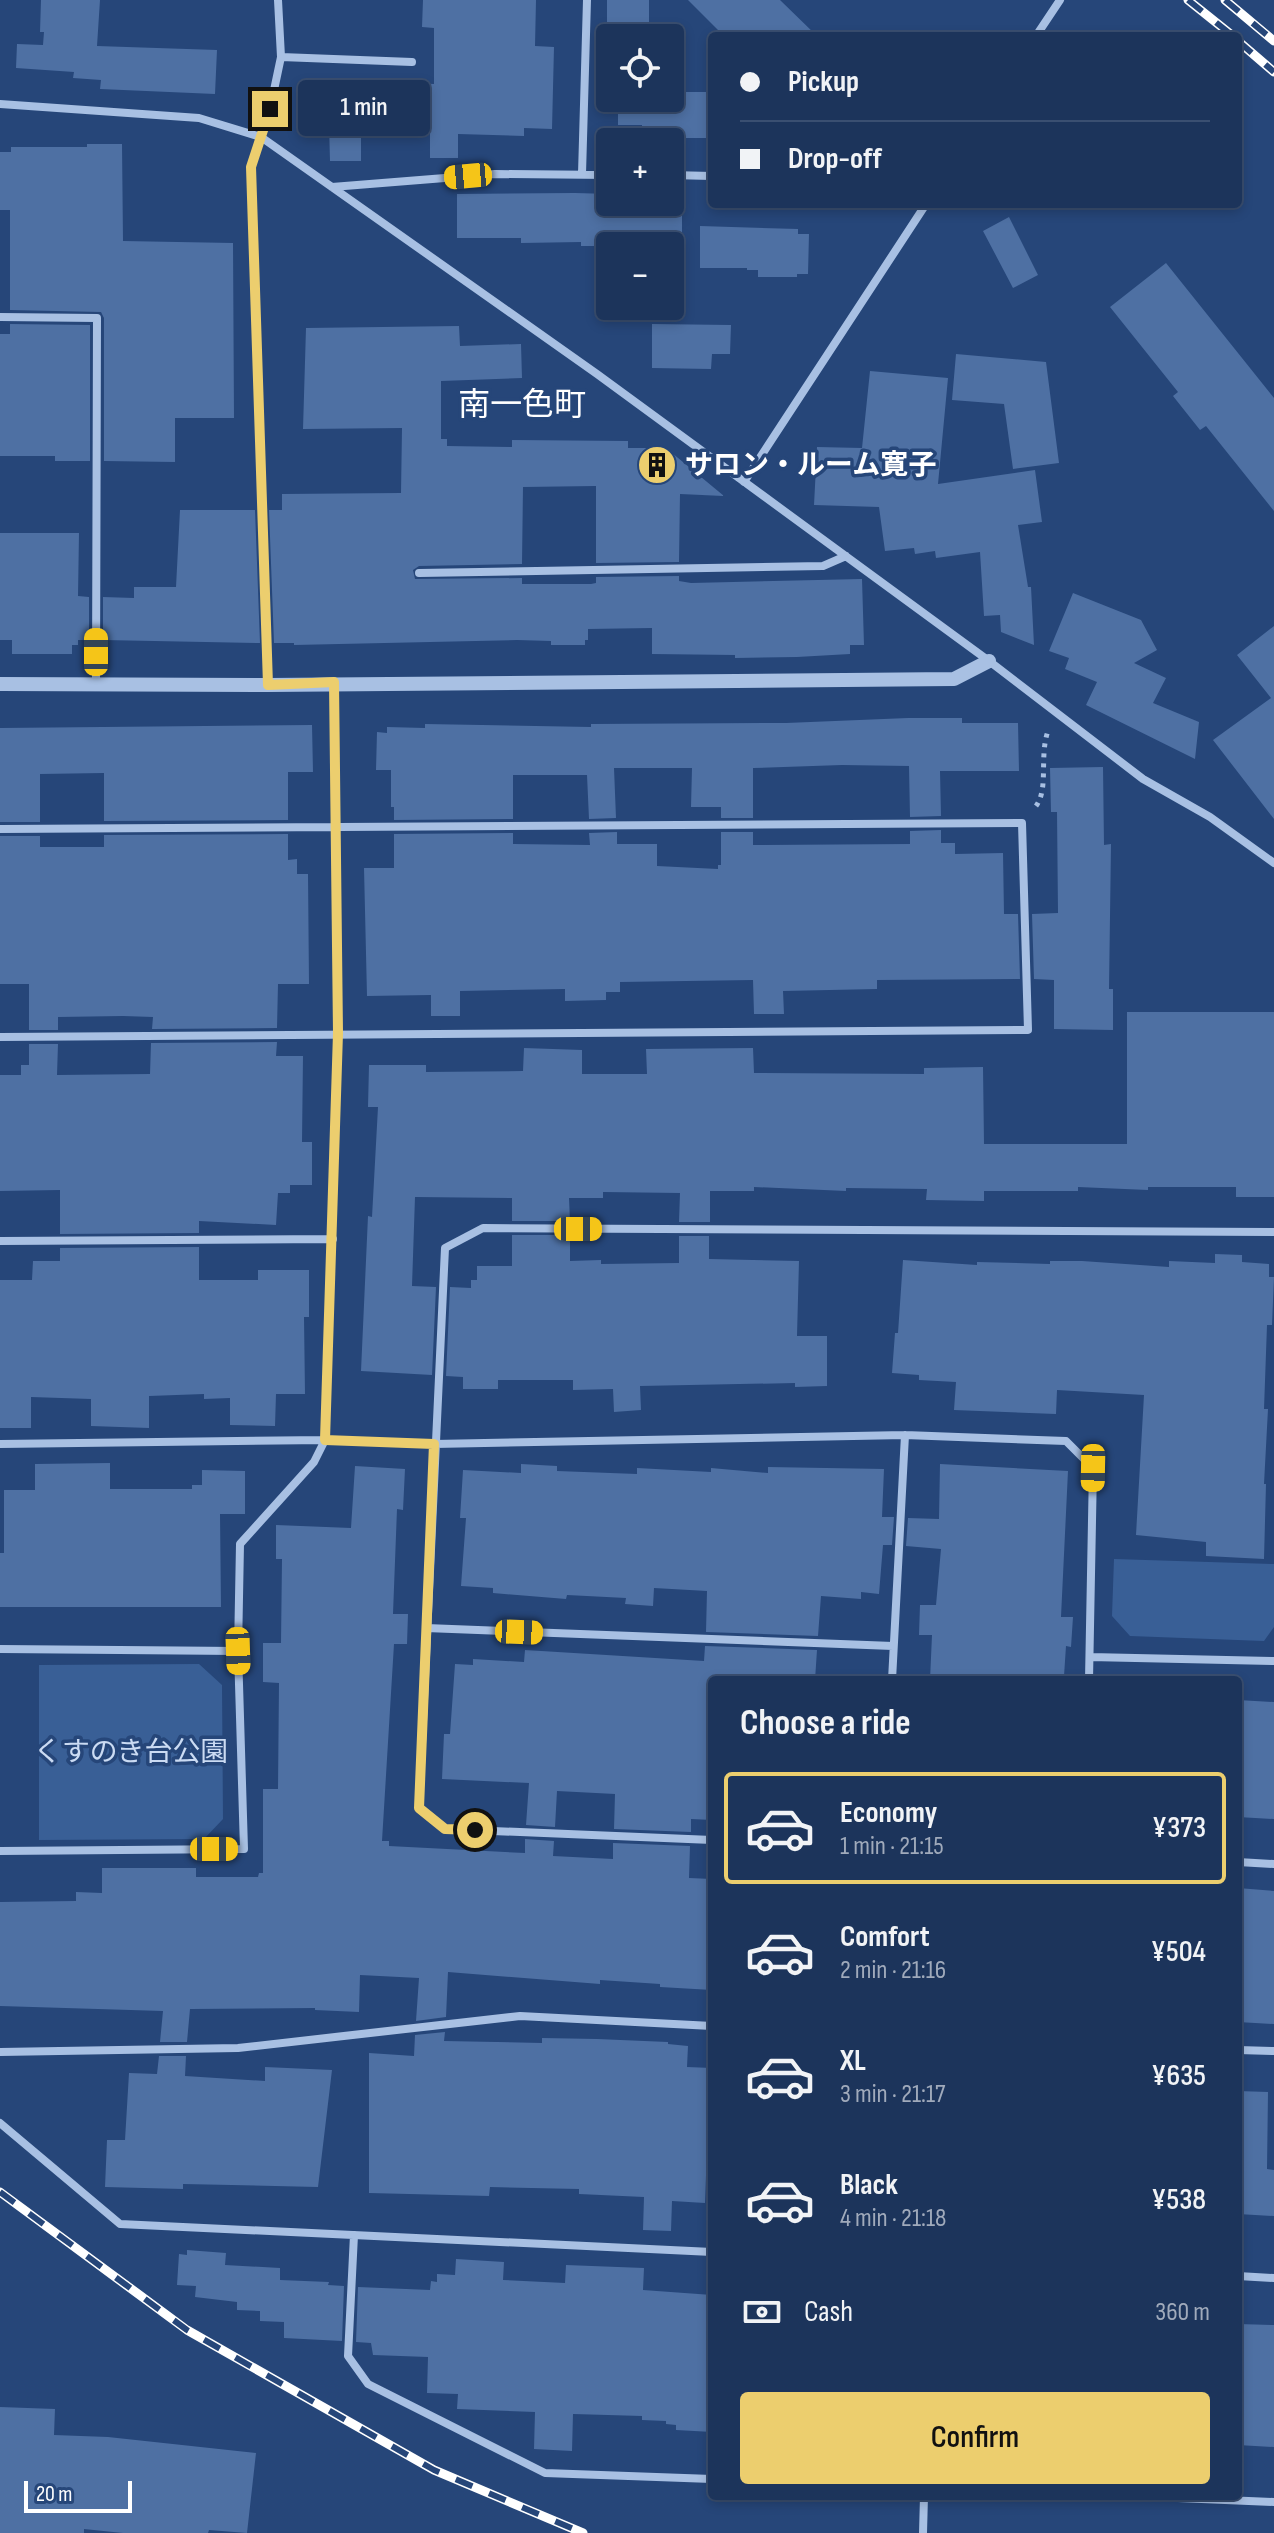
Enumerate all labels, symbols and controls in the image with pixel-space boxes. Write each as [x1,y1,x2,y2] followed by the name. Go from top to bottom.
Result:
[596,24,684,320] map controls
[596,24,684,112] button: locate
[788,64,859,100] text: Pickup
[298,81,430,137] callout: 1 min
[252,91,288,127] route end
[340,92,388,123] text: 1 min
[596,128,684,216] button: +
[788,141,882,177] text: Drop-off
[443,162,493,190] car
[596,232,684,320] button: −
[458,386,586,425] district label: 南一色町
[636,444,678,486] building icon: サロン・ルーム寛子
[685,449,936,482] place label: サロン・ルーム寛子
[84,628,108,676] car
[554,1217,602,1241] car
[1081,1444,1105,1492] car
[495,1619,543,1645] car
[225,1627,251,1675] car
[740,1702,911,1745] text: Choose a ride
[33,1736,229,1769] park label: くすのき台公園
[744,1792,816,1864] icon: car
[840,1795,937,1831] text: Economy
[1152,1810,1206,1846] text: ¥373
[457,1812,493,1848] route start
[840,1831,944,1862] text: 1 min · 21:15
[190,1837,238,1861] car
[744,1916,816,1988] icon: car
[840,1919,930,1955] text: Comfort
[1151,1934,1206,1970] text: ¥504
[840,1955,946,1986] text: 2 min · 21:16
[744,2040,816,2112] icon: car
[840,2043,866,2079] text: XL
[1151,2058,1206,2094] text: ¥635
[840,2079,945,2110] text: 3 min · 21:17
[744,2164,816,2236] icon: car
[840,2167,898,2203] text: Black
[1151,2182,1206,2218] text: ¥538
[840,2203,946,2234] text: 4 min · 21:18
[740,2290,784,2334] icon: cash
[804,2294,853,2330] text: Cash
[1155,2297,1210,2328] text: 360 m
[740,2392,1210,2484] button: Confirm
[24,2477,132,2513] scale bar
[36,2481,73,2508] text: 20 m

